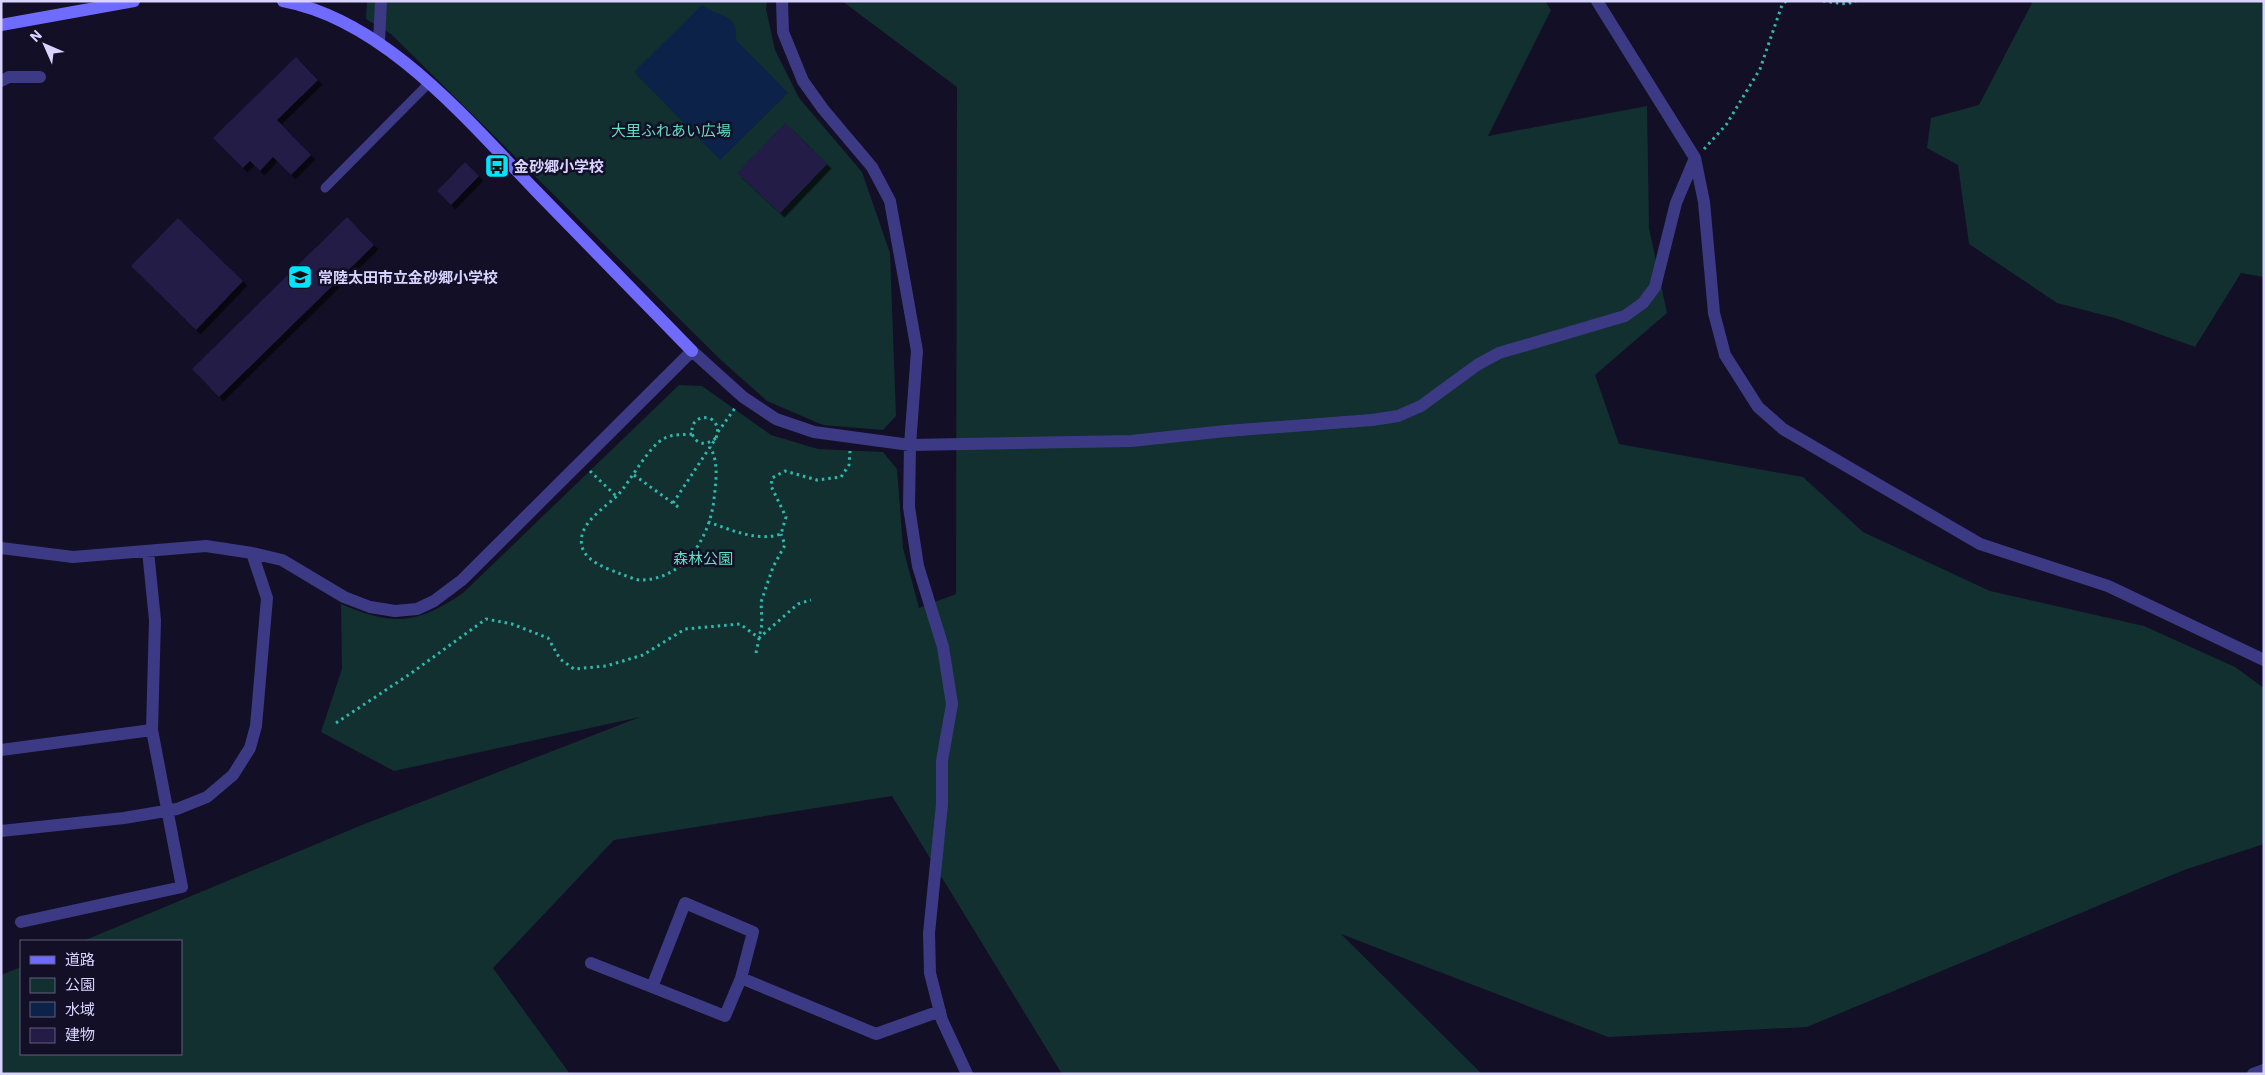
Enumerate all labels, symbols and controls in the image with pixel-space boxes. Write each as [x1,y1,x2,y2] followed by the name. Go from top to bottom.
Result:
[20,20,70,70] north arrow
[26,26,46,46] text: N
[611,121,731,140] park label: 大里ふれあい広場
[484,153,510,179] bus stop icon: 金砂郷小学校
[514,157,604,176] place label: 金砂郷小学校
[287,264,313,290] school or university icon: 常陸太田市立金砂郷小学校
[318,268,498,287] place label: 常陸太田市立金砂郷小学校
[673,549,733,568] park label: 森林公園
[20,940,182,1055] legend
[65,950,95,969] text: 道路
[65,975,95,994] text: 公園
[65,1000,95,1019] text: 水域
[65,1025,95,1044] text: 建物

